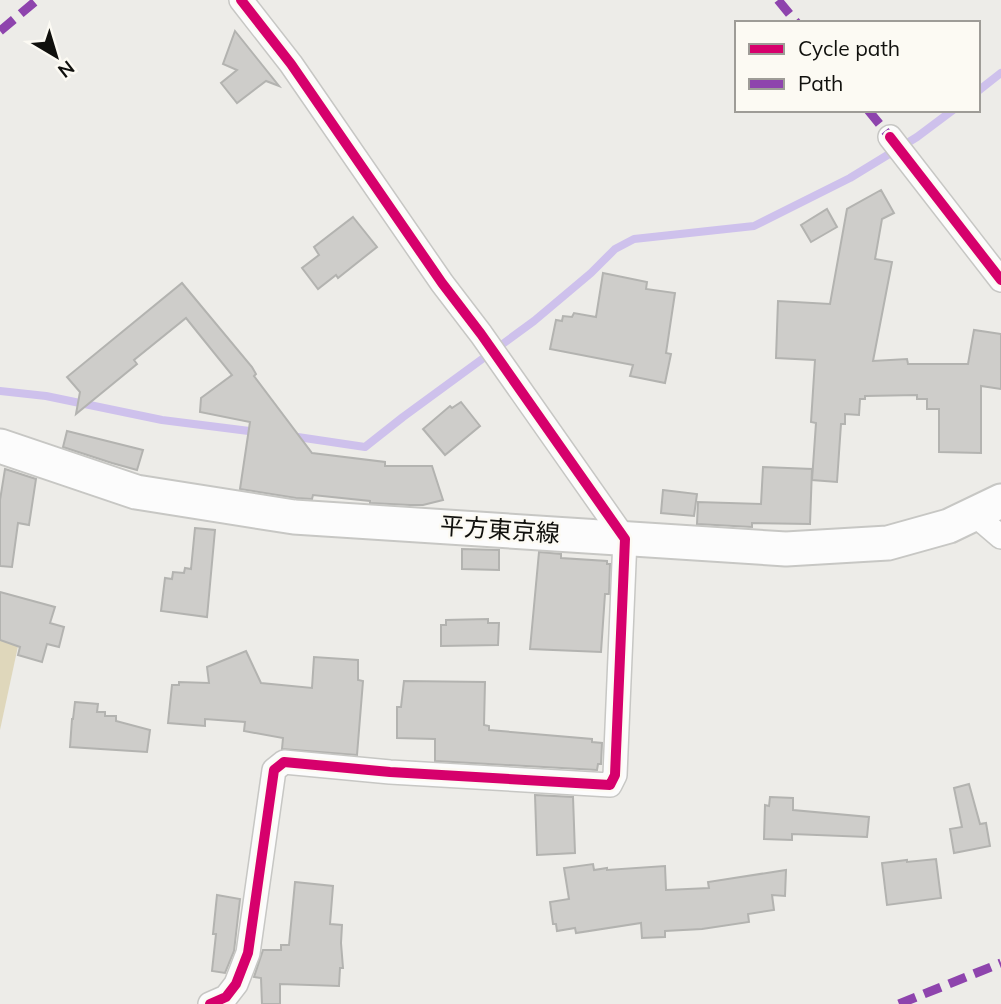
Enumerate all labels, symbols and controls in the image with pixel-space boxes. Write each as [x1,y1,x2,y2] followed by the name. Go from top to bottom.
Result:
[21,21,91,91] north arrow
[735,21,980,112] legend
[798,35,900,61] text: Cycle path
[53,56,80,83] text: N
[798,70,843,96] text: Path
[439,510,561,548] street label: 平方東京線

